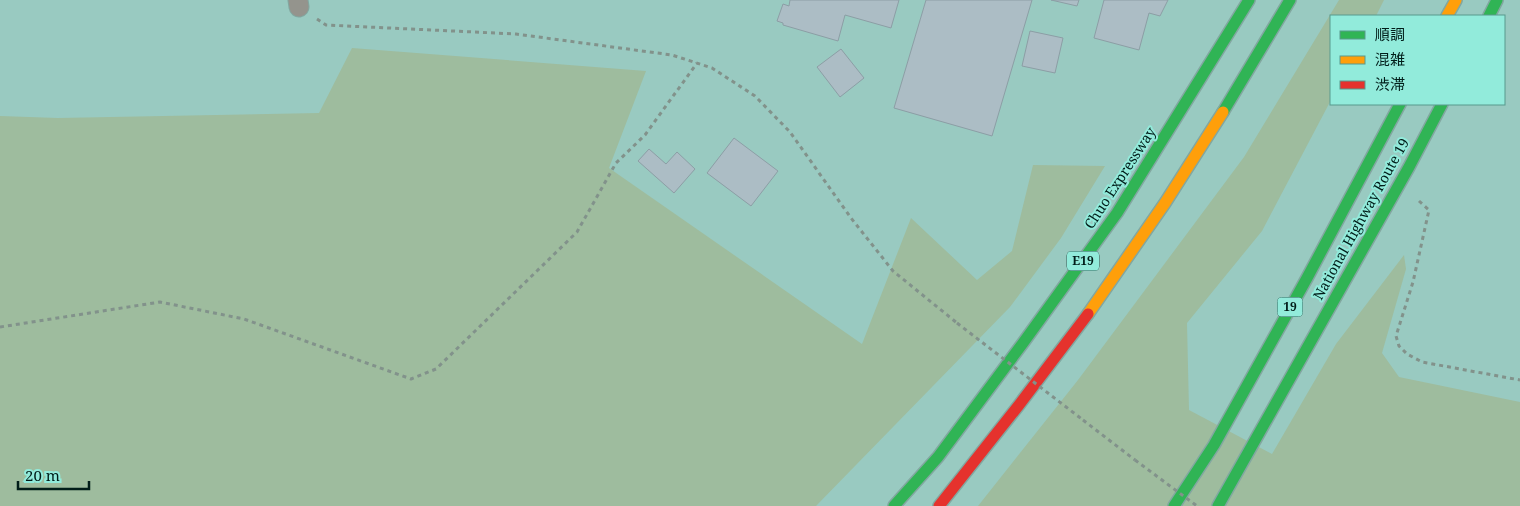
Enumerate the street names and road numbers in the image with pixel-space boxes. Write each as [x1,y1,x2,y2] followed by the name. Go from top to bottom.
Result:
[1080,123,1160,232] street label: Chuo Expressway
[1308,135,1413,303] street label: National Highway Route 19
[1067,252,1099,270] road number: E19
[1278,298,1302,316] road number: 19

